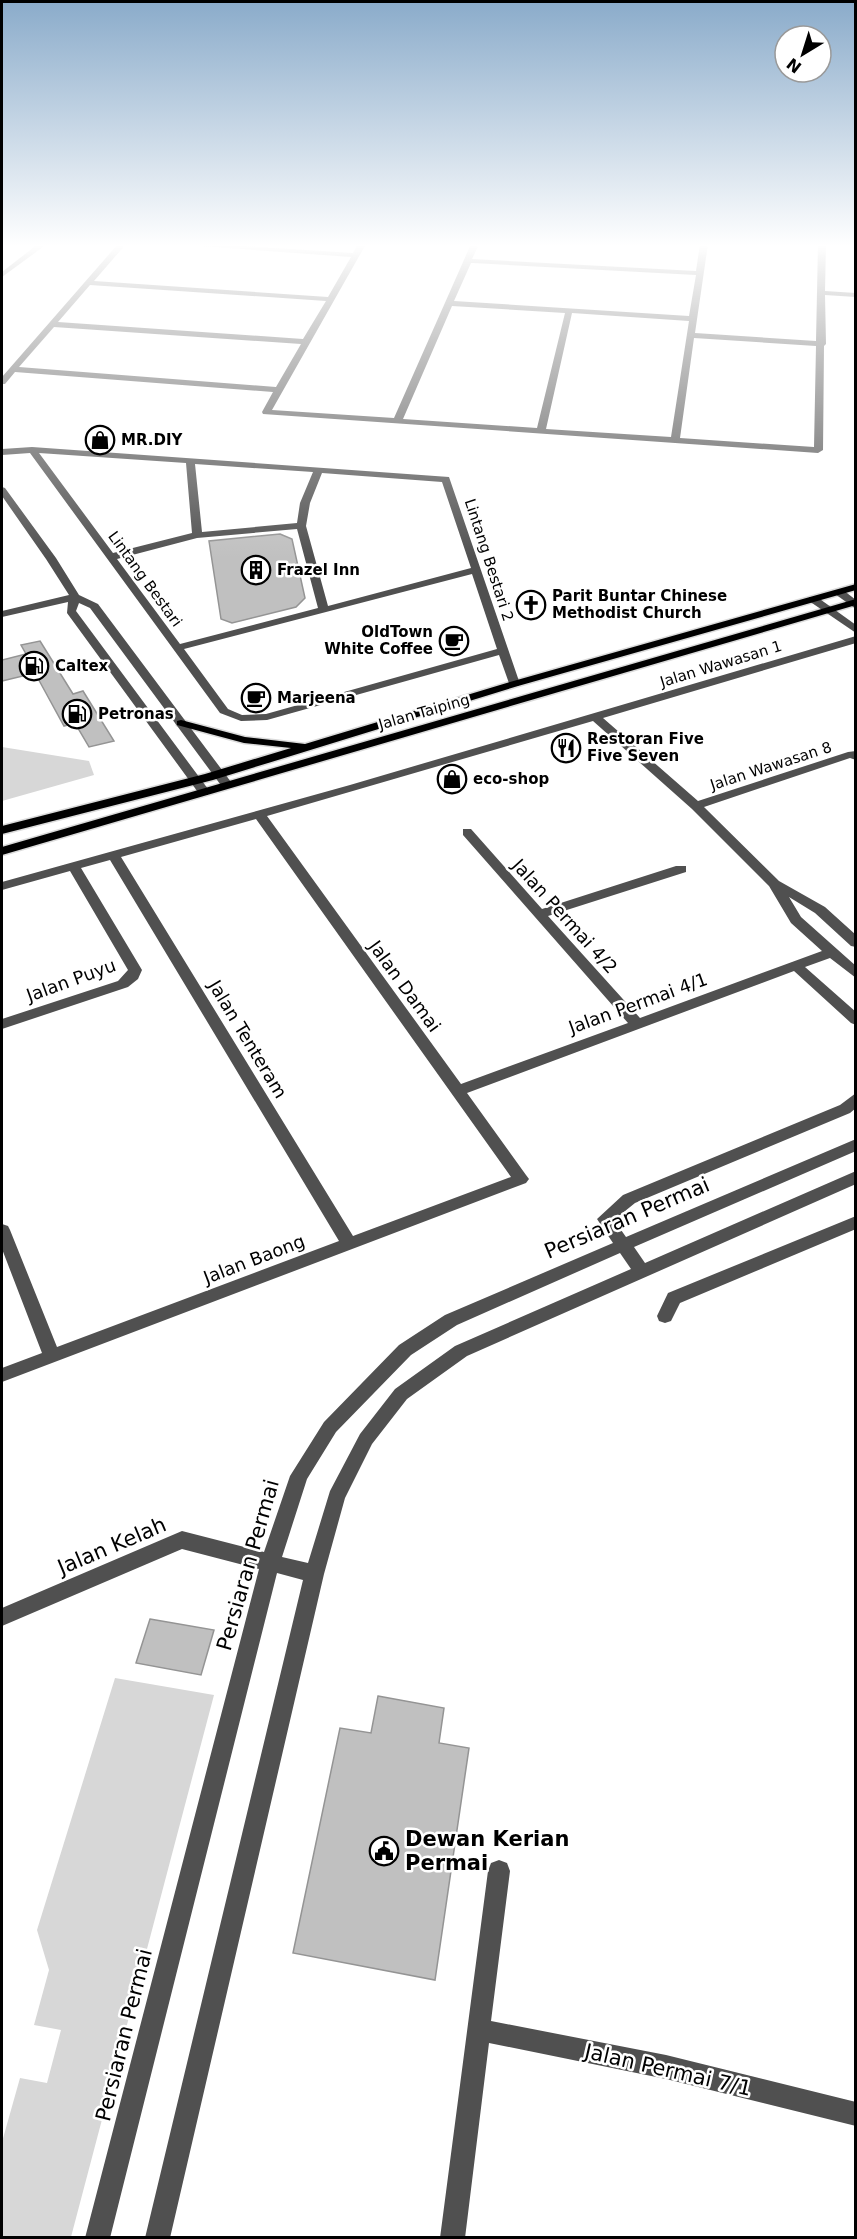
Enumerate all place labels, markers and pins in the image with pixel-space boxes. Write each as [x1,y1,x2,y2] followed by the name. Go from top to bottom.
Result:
[84,424,116,456] shop icon: MR.DIY
[121,431,183,449] place label: MR.DIY
[240,554,272,586] building icon: Frazel Inn
[277,561,360,579] place label: Frazel Inn
[552,587,727,622] place label: Parit Buntar Chinese Methodist Church
[515,589,547,621] church icon: Parit Buntar Chinese Methodist Church
[324,623,433,658] place label: OldTown White Coffee
[438,625,470,657] cafe icon: OldTown White Coffee
[18,650,50,682] fuel station icon: Caltex
[55,657,109,675] place label: Caltex
[240,682,272,714] cafe icon: Marjeena
[277,689,356,707] place label: Marjeena
[61,698,93,730] fuel station icon: Petronas
[98,705,174,723] place label: Petronas
[587,730,704,765] place label: Restoran Five Five Seven
[550,732,582,764] restaurant icon: Restoran Five Five Seven
[436,763,468,795] shop icon: eco-shop
[473,770,550,788] place label: eco-shop
[405,1827,569,1875] place label: Dewan Kerian Permai
[368,1835,400,1867] public building icon: Dewan Kerian Permai

